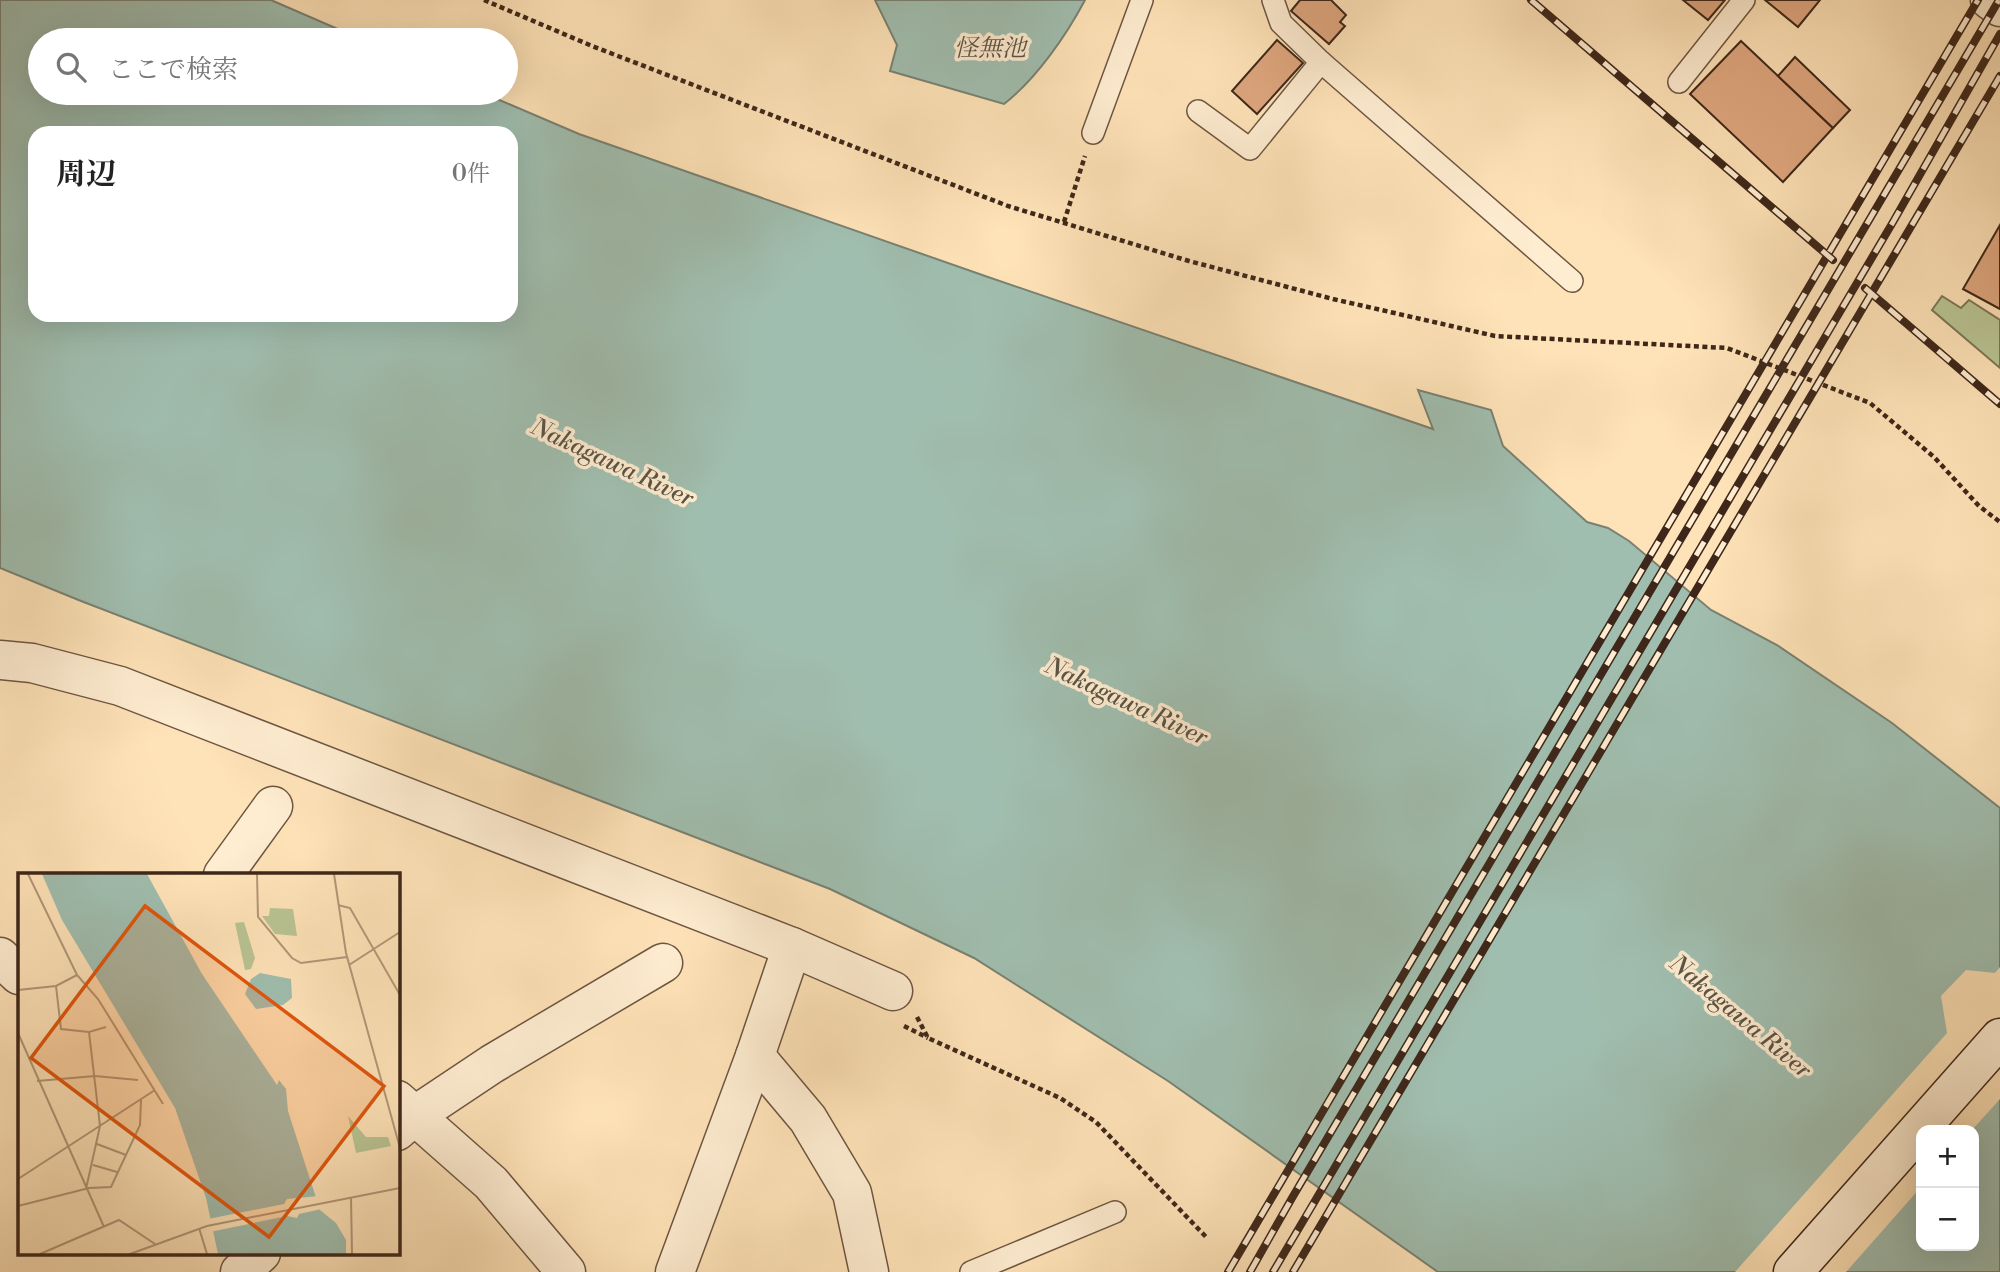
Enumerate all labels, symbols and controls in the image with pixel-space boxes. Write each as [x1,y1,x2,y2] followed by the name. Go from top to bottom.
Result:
[28,28,518,105] search box
[954,34,1029,64] water label: 怪無池
[52,48,90,86] icon: search
[108,54,238,86] text: ここで検索
[56,156,116,194] text: 周辺
[452,160,490,188] text: 0件
[525,412,699,514] water label: Nakagawa River
[1039,651,1213,753] water label: Nakagawa River
[18,873,399,1254] inset map
[1662,948,1818,1086] water label: Nakagawa River
[1916,1125,1979,1251] map controls
[1916,1125,1979,1188] button: +
[1916,1188,1979,1251] button: −

